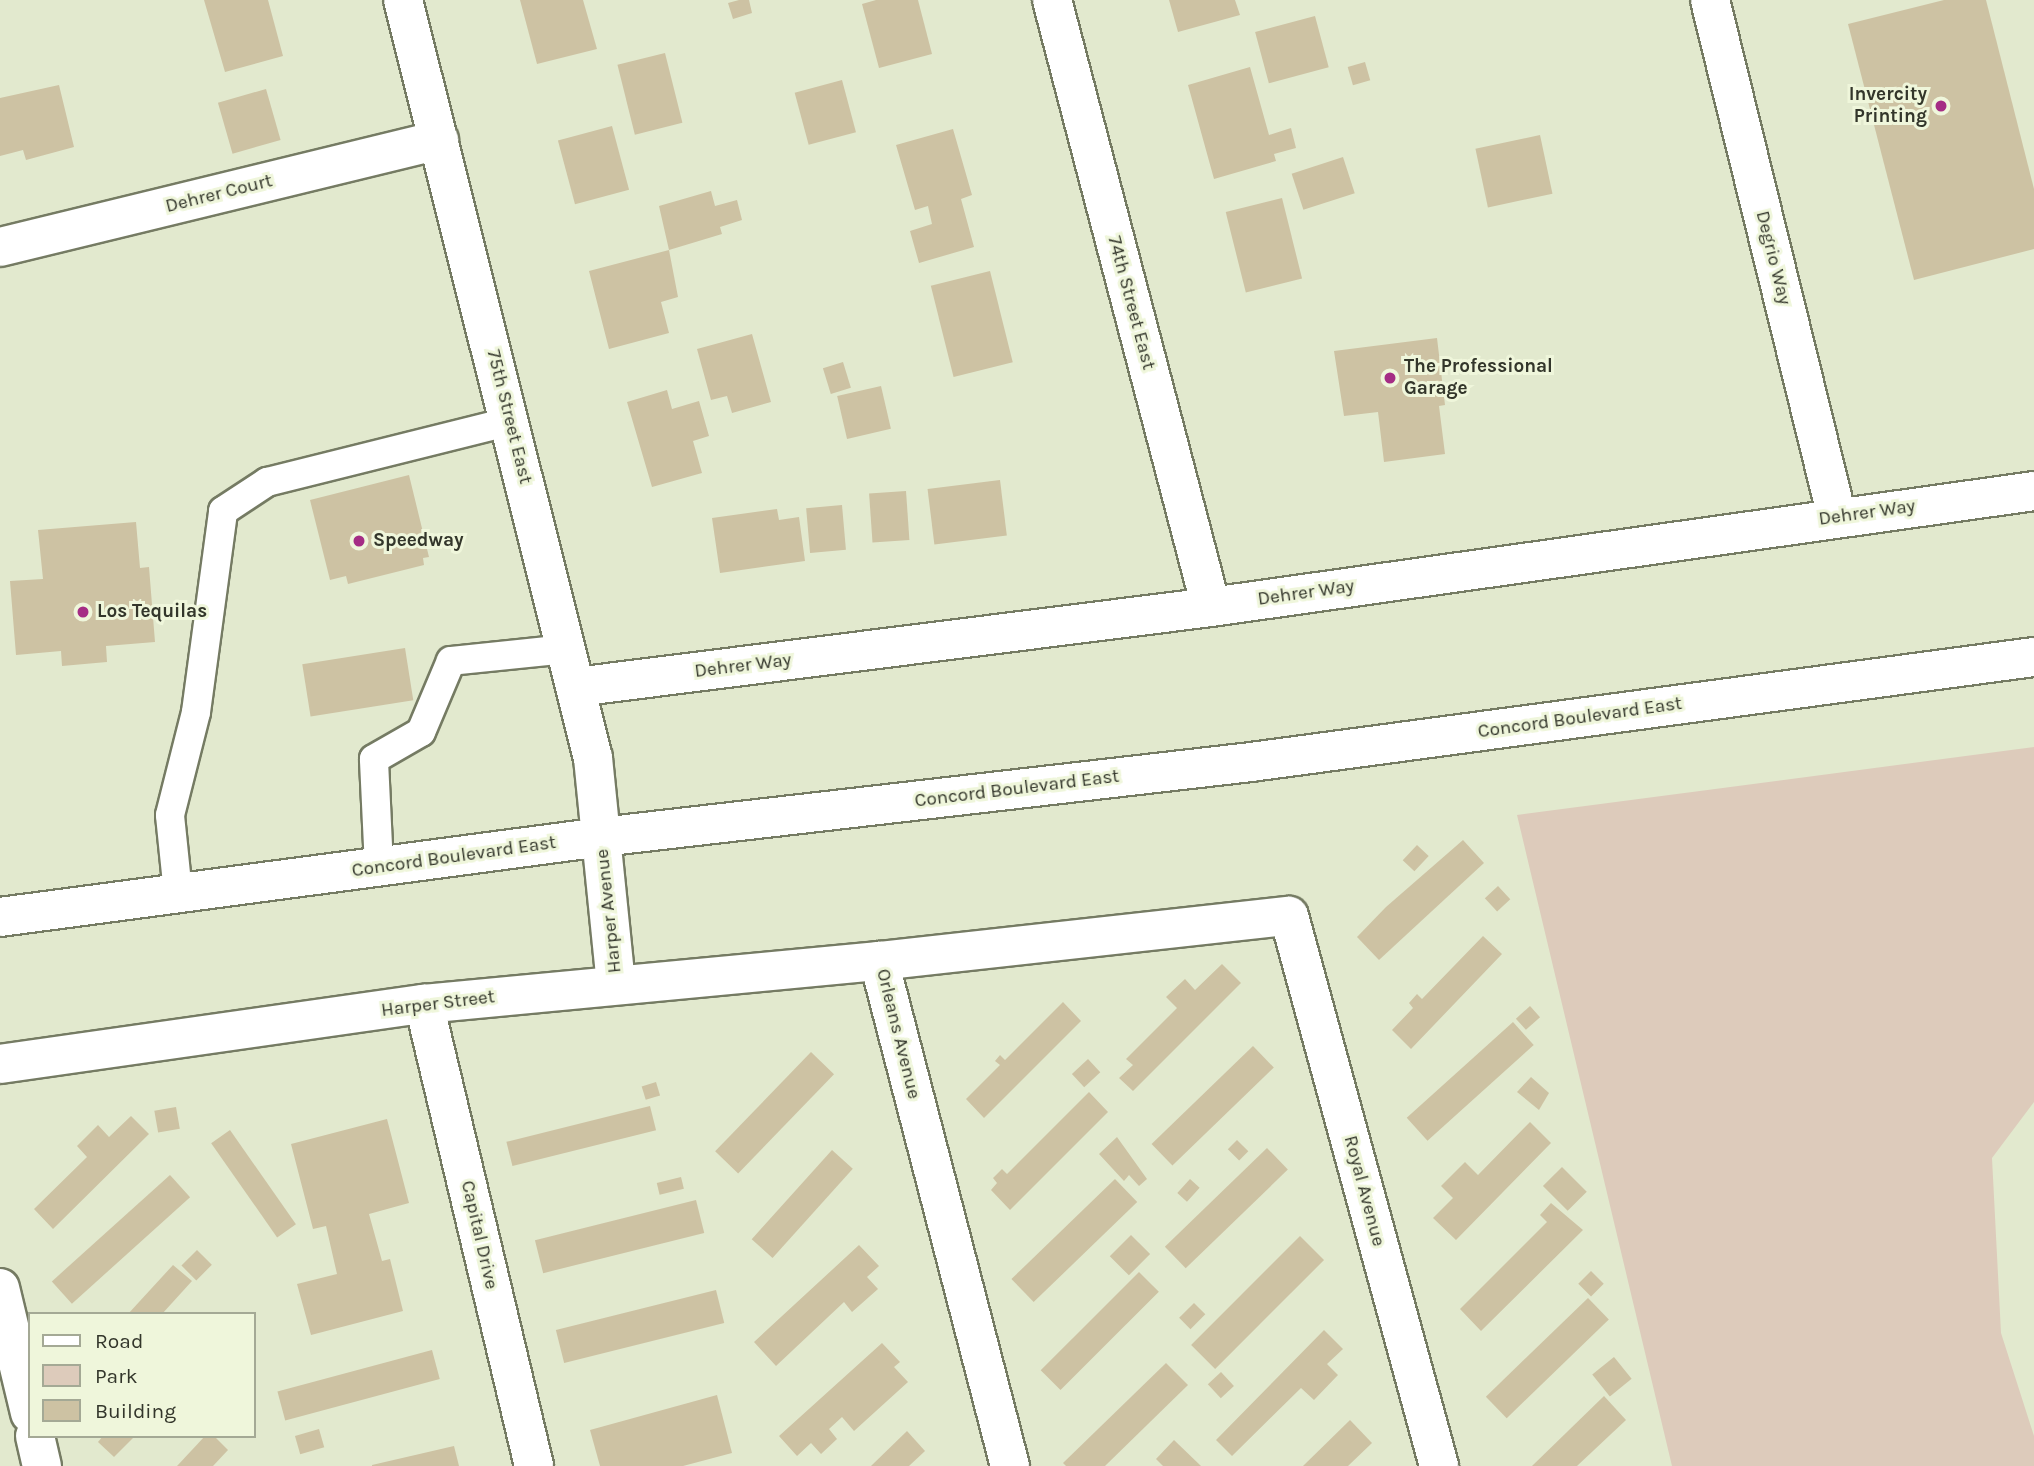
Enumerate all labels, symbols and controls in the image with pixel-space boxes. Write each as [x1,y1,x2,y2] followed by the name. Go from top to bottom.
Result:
[1849,84,1927,128] place label: Invercity Printing
[1933,98,1949,114] marker: Invercity Printing
[163,170,275,218] street label: Dehrer Court
[1750,209,1796,307] street label: Degrio Way
[1102,234,1160,372] street label: 74th Street East
[481,347,537,487] street label: 75th Street East
[1404,356,1553,400] place label: The Professional Garage
[1382,370,1398,386] marker: The Professional Garage
[1817,495,1917,531] street label: Dehrer Way
[373,530,464,552] place label: Speedway
[351,533,367,549] marker: Speedway
[1256,575,1356,611] street label: Dehrer Way
[97,601,207,623] place label: Los Tequilas
[75,604,91,620] marker: Los Tequilas
[693,649,793,683] street label: Dehrer Way
[1476,692,1684,744] street label: Concord Boulevard East
[913,765,1121,813] street label: Concord Boulevard East
[350,831,558,883] street label: Concord Boulevard East
[591,848,627,974] street label: Harper Avenue
[871,967,925,1101] street label: Orleans Avenue
[380,986,496,1022] street label: Harper Street
[1338,1133,1390,1249] street label: Royal Avenue
[455,1179,503,1291] street label: Capital Drive
[28,1312,256,1438] legend
[95,1329,143,1353] text: Road
[95,1364,138,1388] text: Park
[95,1399,176,1423] text: Building

